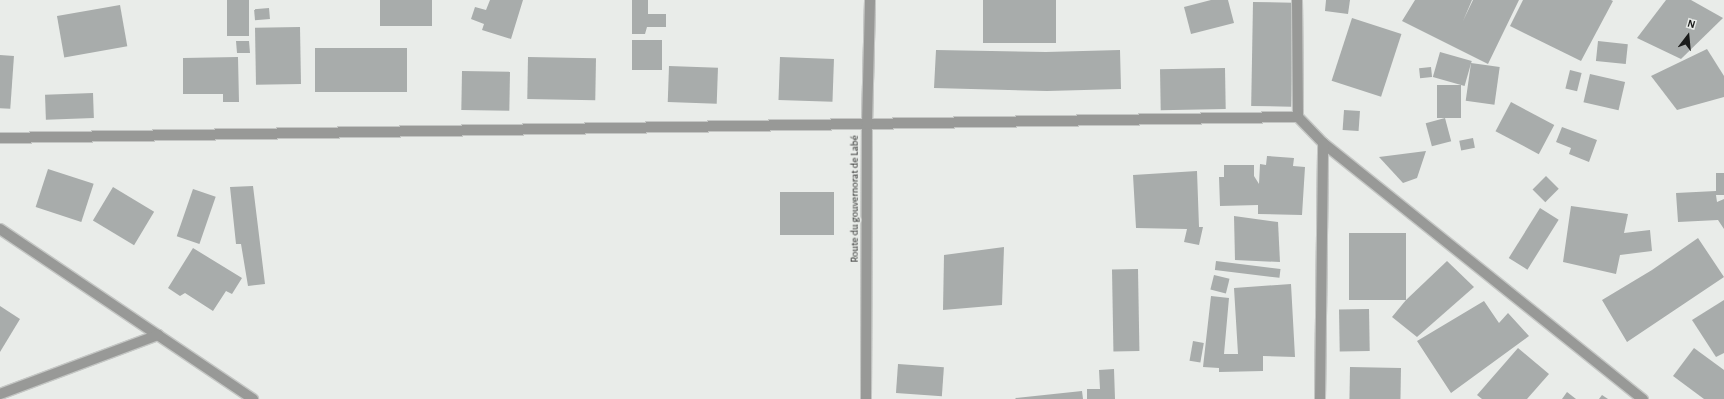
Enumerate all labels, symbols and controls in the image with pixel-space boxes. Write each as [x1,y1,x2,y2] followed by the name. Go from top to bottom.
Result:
[1668,16,1708,56] north arrow
[1686,18,1697,30] text: N
[848,135,862,263] street label: Route du gouvernorat de Labé

